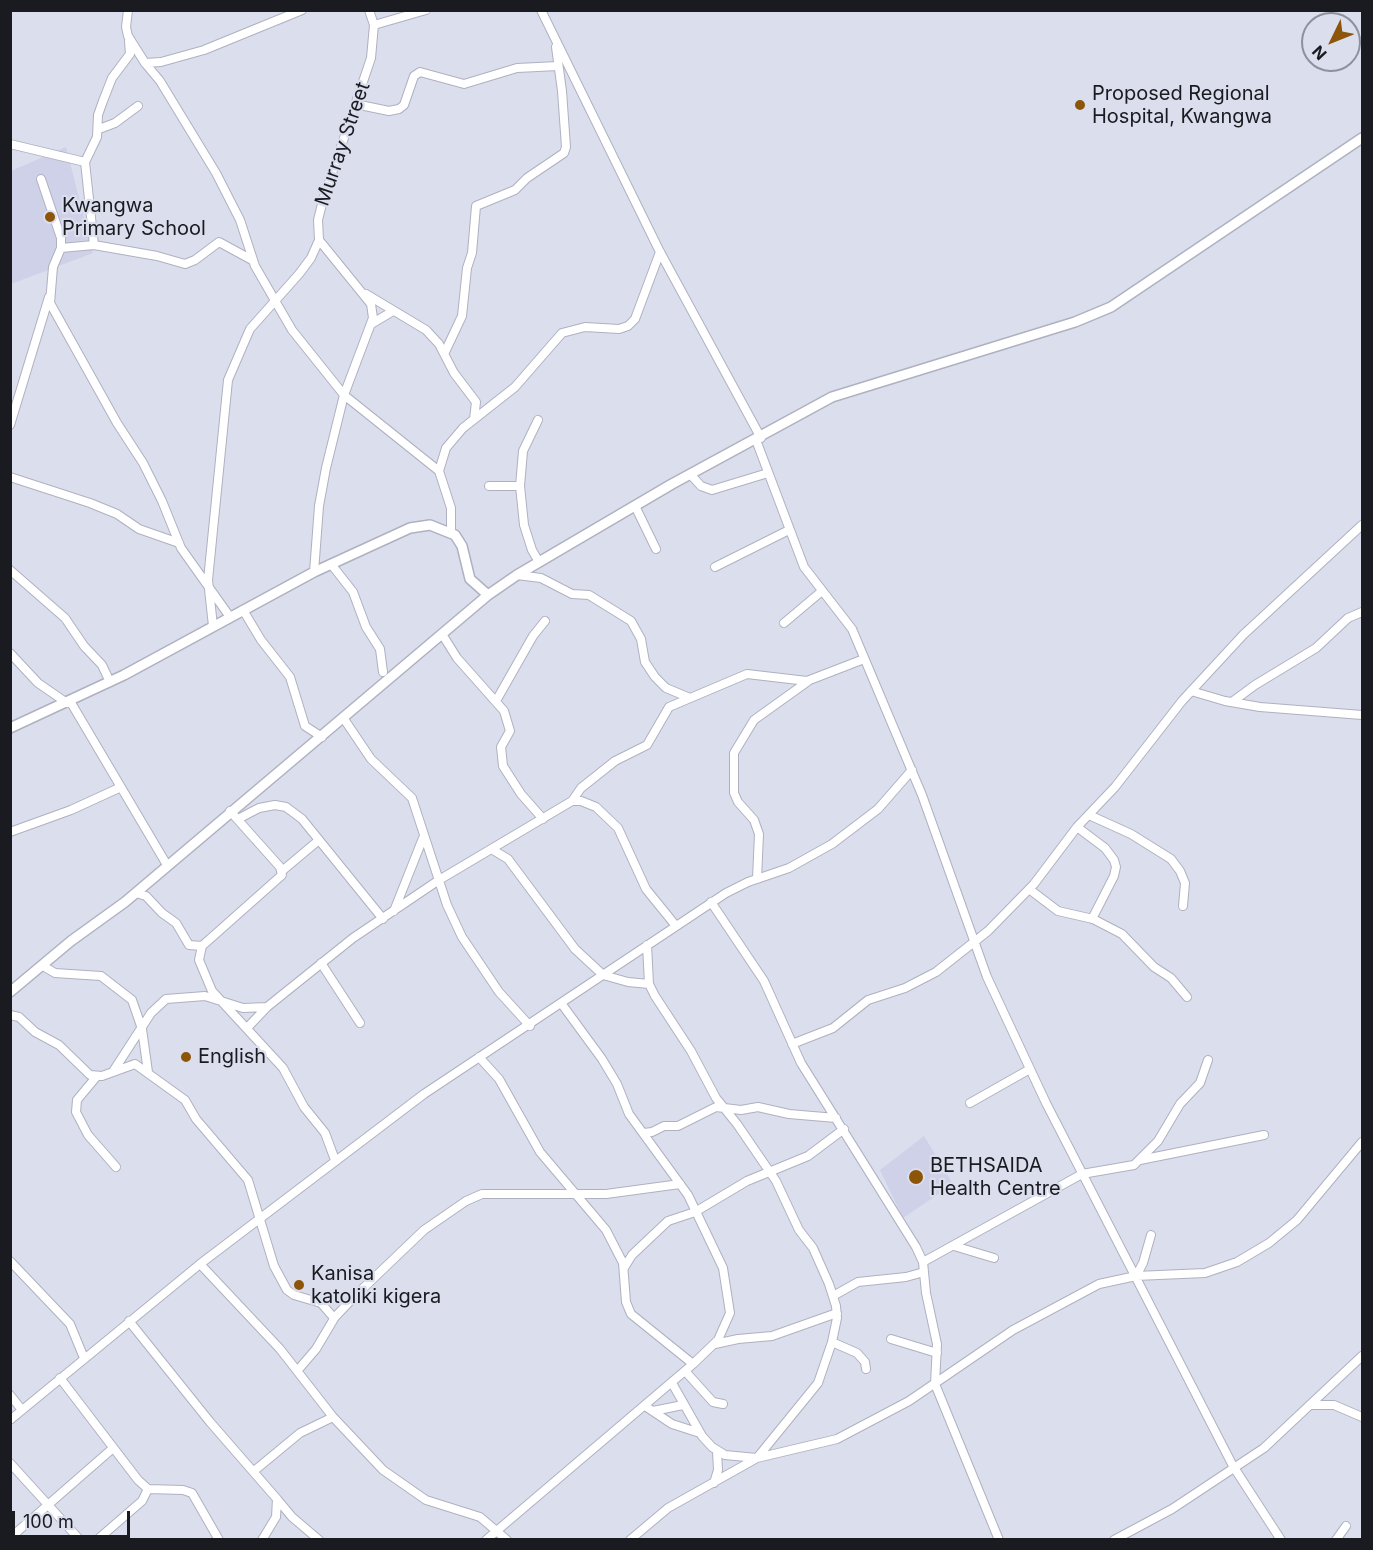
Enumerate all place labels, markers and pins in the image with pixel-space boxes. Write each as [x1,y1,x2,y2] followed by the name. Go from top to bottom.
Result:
[1092,82,1272,129] place label: Proposed Regional Hospital, Kwangwa
[1073,98,1087,112] marker: Proposed Regional Hospital, Kwangwa
[62,194,206,241] place label: Kwangwa Primary School
[43,210,57,224] marker: Kwangwa Primary School
[198,1045,266,1069] place label: English
[179,1050,193,1064] marker: English
[930,1154,1061,1201] place label: BETHSAIDA Health Centre
[907,1168,925,1186] marker: BETHSAIDA Health Centre
[311,1262,441,1309] place label: Kanisa katoliki kigera
[292,1278,306,1292] marker: Kanisa katoliki kigera

